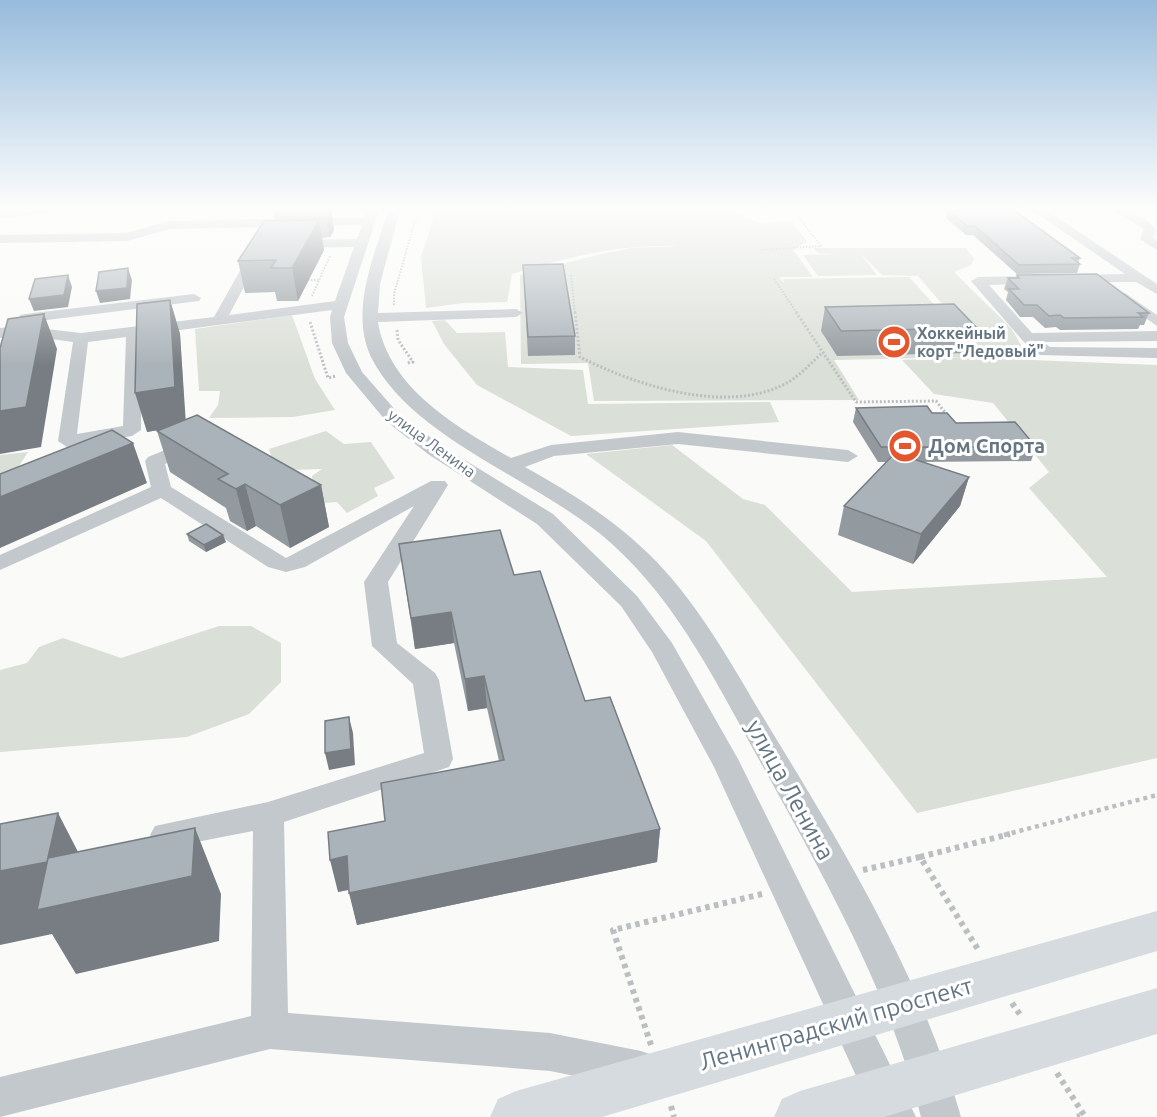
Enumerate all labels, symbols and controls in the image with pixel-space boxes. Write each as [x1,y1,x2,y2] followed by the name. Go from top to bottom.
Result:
[876,324,912,360] sports icon: Хоккейный корт "Ледовый"
[917,324,1044,360] place label: Хоккейный корт "Ледовый"
[385,405,479,481] street label: улица Ленина
[887,428,923,464] sports icon: Дом Спорта
[928,434,1045,457] place label: Дом Спорта
[741,715,840,864] street label: улица Ленина
[696,971,976,1075] street label: Ленинградский проспект

